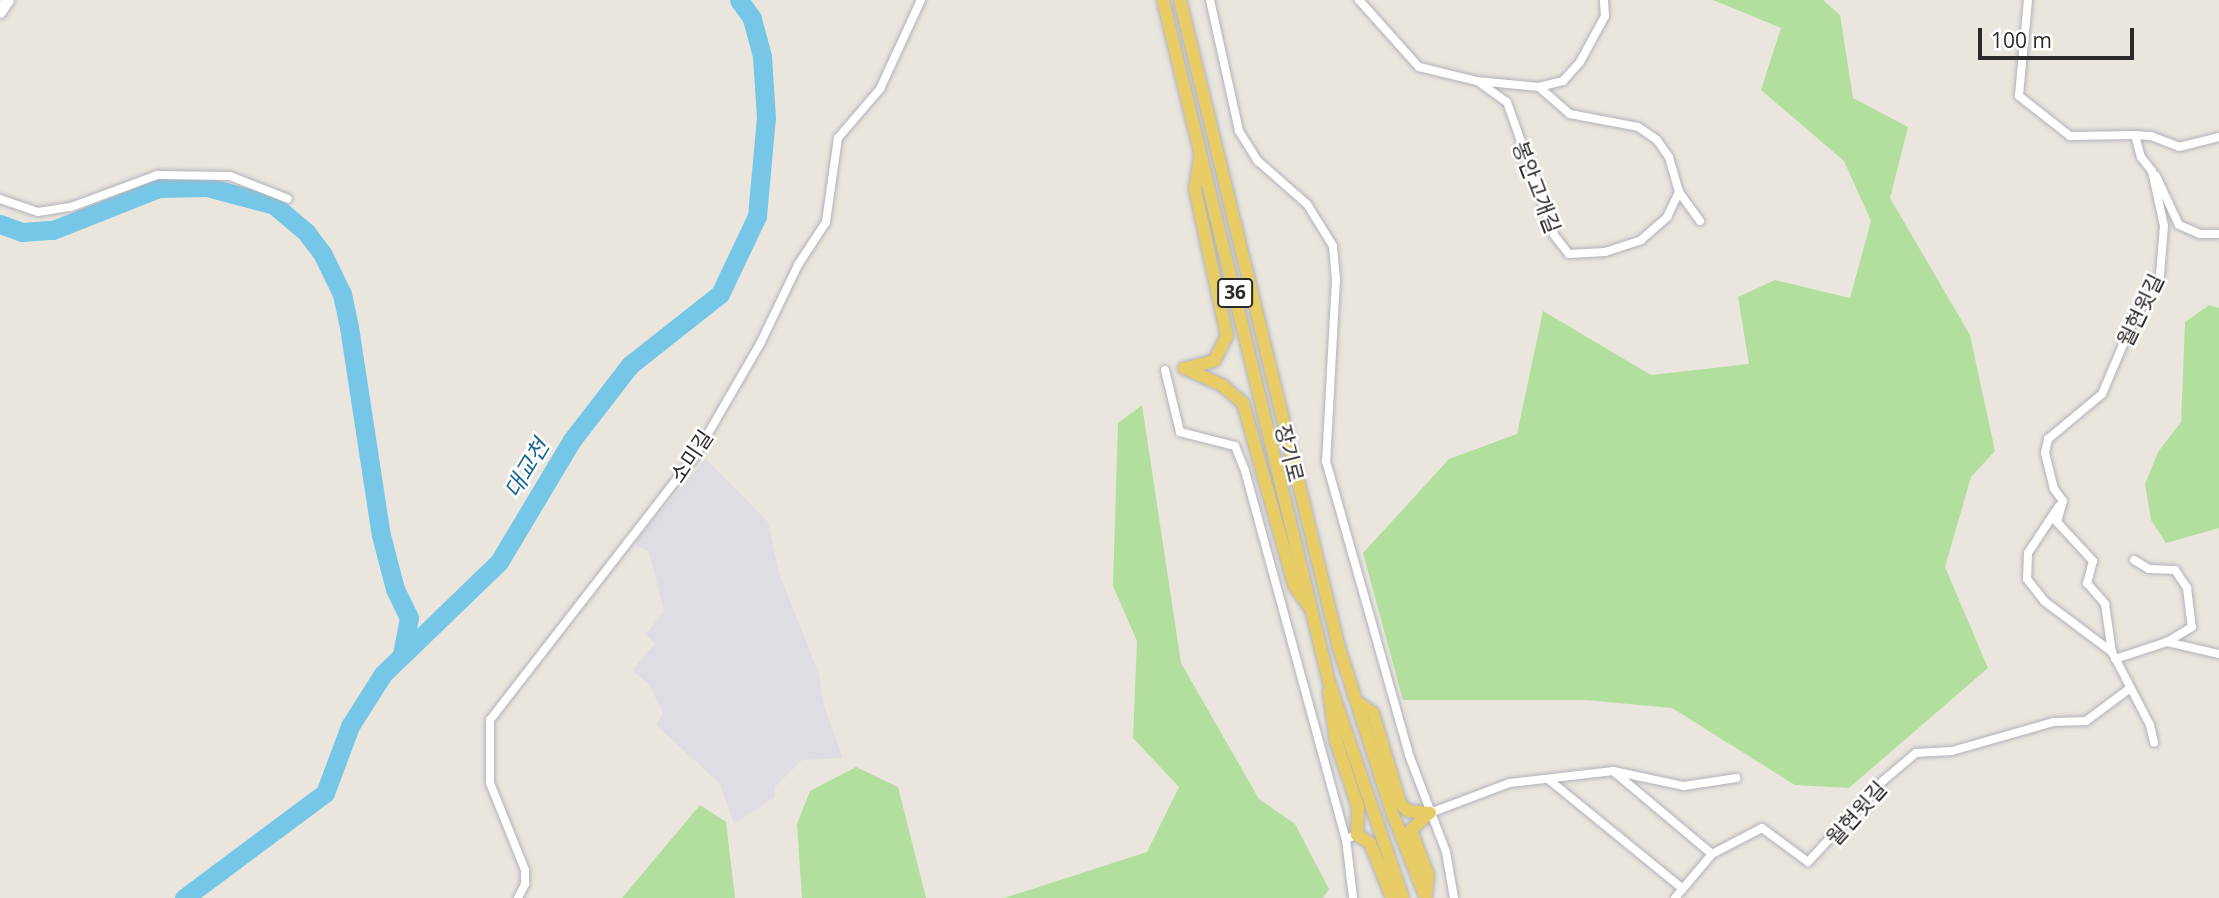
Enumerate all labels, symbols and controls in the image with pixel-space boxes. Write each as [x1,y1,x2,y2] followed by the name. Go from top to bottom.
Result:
[1981,14,2137,58] scale bar
[1991,26,2052,54] text: 100 m
[1508,137,1566,237] street label: 봉안고개길
[2112,270,2168,350] street label: 월현윗길
[1216,278,1254,308] road number: 36
[1271,422,1309,484] street label: 장기로
[664,425,718,487] street label: 소미길
[498,434,554,502] water label: 대교천
[1821,776,1891,850] street label: 월현윗길

